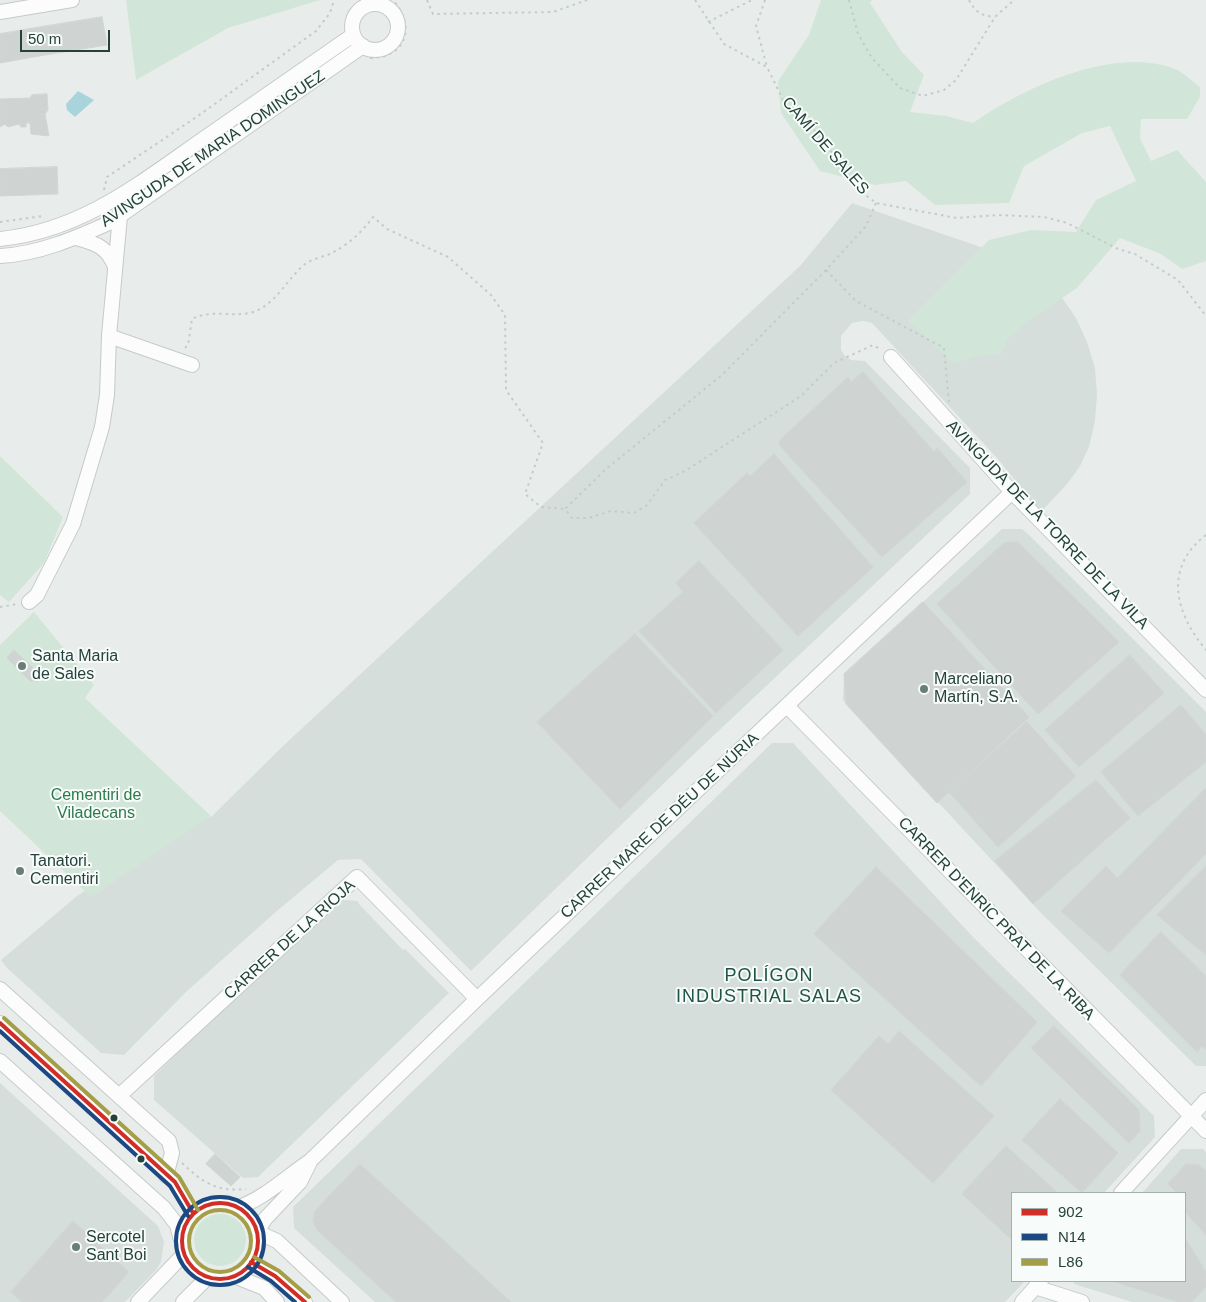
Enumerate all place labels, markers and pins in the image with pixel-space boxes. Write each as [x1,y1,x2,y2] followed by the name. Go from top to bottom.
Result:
[32,647,118,685] place label: Santa Maria de Sales
[16,660,28,672] marker: Santa Maria de Sales
[934,670,1018,708] place label: Marceliano Martín, S.A.
[918,683,930,695] marker: Marceliano Martín, S.A.
[30,852,98,890] place label: Tanatori. Cementiri
[14,865,26,877] marker: Tanatori. Cementiri
[109,1113,119,1123] unlabelled marker
[136,1154,146,1164] unlabelled marker
[86,1228,146,1266] place label: Sercotel Sant Boi
[70,1241,82,1253] marker: Sercotel Sant Boi

